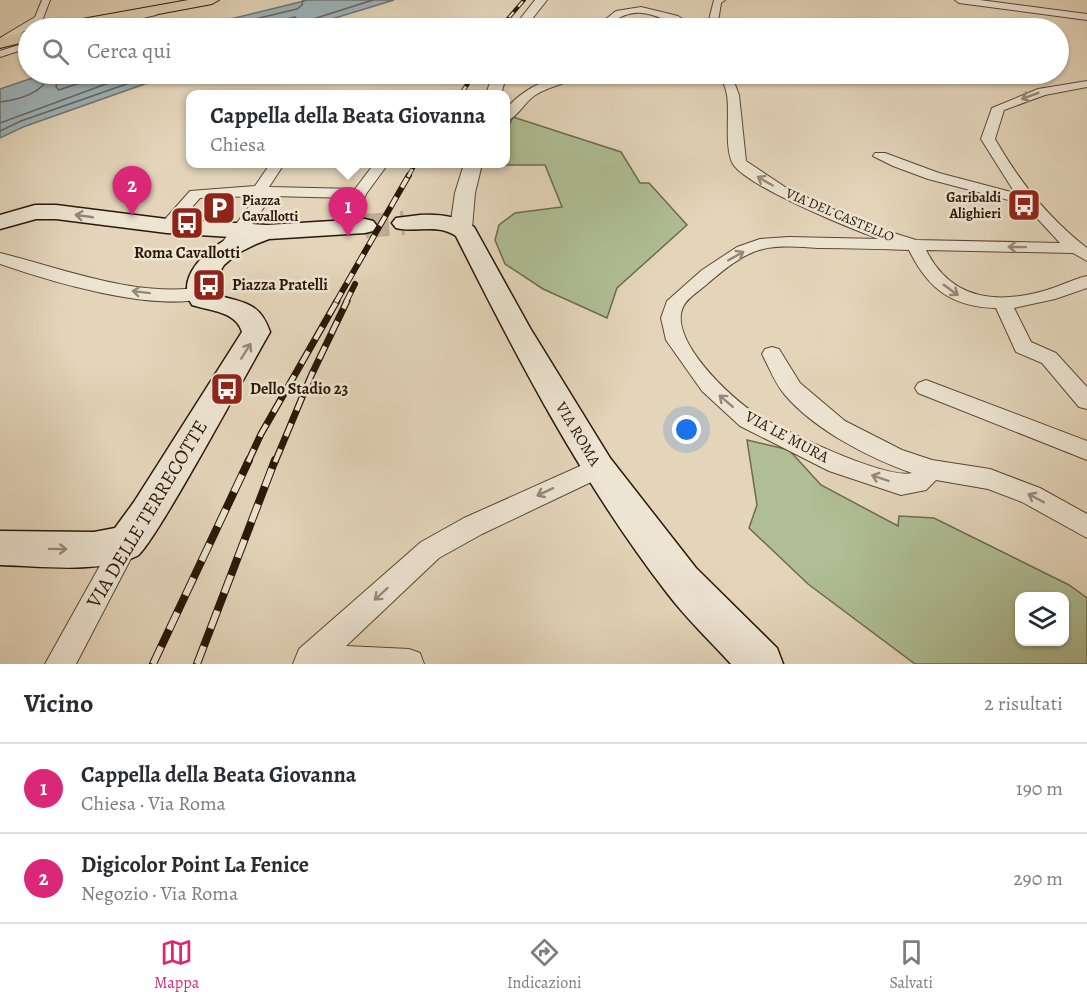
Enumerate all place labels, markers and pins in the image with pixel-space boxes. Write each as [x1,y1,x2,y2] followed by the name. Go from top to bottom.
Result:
[112,166,152,216] pin: 2
[1006,187,1042,223] bus stop icon: Garibaldi Alighieri
[328,188,368,237] pin: 1
[946,188,1001,223] place label: Garibaldi Alighieri
[201,190,237,226] parking icon: Piazza Cavallotti
[242,191,298,226] place label: Piazza Cavallotti
[169,205,205,241] bus stop icon: Roma Cavallotti
[134,242,240,264] place label: Roma Cavallotti
[191,267,227,303] bus stop icon: Piazza Pratelli
[232,274,328,296] place label: Piazza Pratelli
[209,371,245,407] bus stop icon: Dello Stadio 23
[250,378,349,400] place label: Dello Stadio 23

